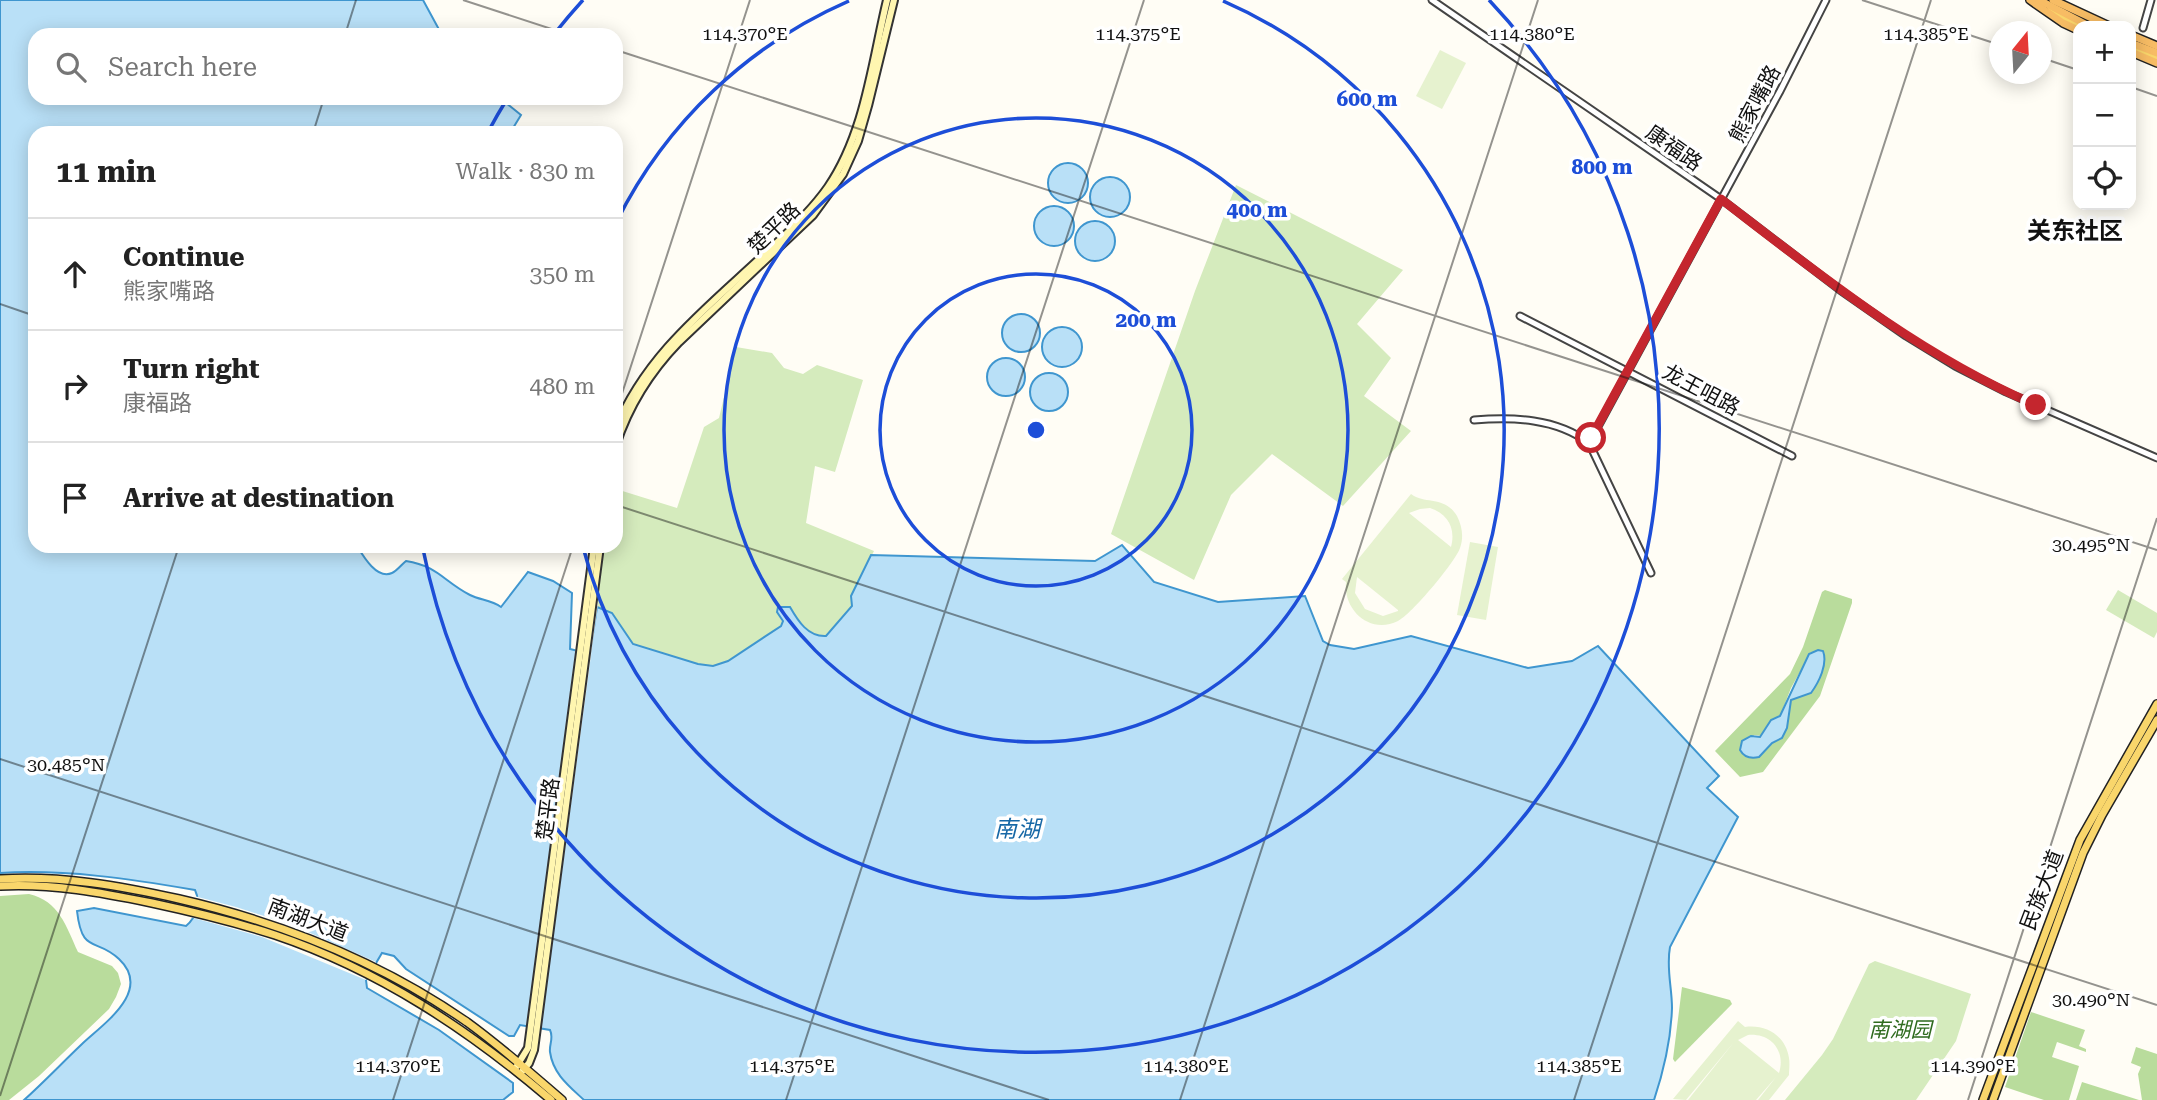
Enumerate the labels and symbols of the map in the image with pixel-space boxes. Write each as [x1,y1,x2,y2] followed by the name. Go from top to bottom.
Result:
[1989,21,2052,84] north arrow
[702,23,788,44] text: 114.370°E
[1095,23,1181,44] text: 114.375°E
[1489,23,1575,44] text: 114.380°E
[1883,23,1969,44] text: 114.385°E
[1725,61,1785,147] street label: 熊家嘴路
[1337,87,1397,111] text: 600 m
[1641,120,1707,176] street label: 康福路
[1572,155,1632,179] text: 800 m
[743,197,805,259] street label: 楚平路
[1227,198,1287,222] text: 400 m
[2027,217,2123,245] district label: 关东社区
[1116,308,1176,332] text: 200 m
[1658,360,1744,420] street label: 龙王咀路
[2020,389,2051,420] route end
[1024,418,1048,442] centre of rings
[1575,422,1606,453] route start
[2052,534,2130,555] text: 30.495°N
[27,754,105,775] text: 30.485°N
[532,776,564,842] street label: 楚平路
[994,816,1043,843] water label: 南湖
[2016,846,2068,934] street label: 民族大道
[264,894,352,946] street label: 南湖大道
[2052,989,2130,1010] text: 30.490°N
[1869,1018,1934,1042] park label: 南湖园
[355,1055,441,1076] text: 114.370°E
[749,1055,835,1076] text: 114.375°E
[1143,1055,1229,1076] text: 114.380°E
[1536,1055,1622,1076] text: 114.385°E
[1930,1055,2016,1076] text: 114.390°E

